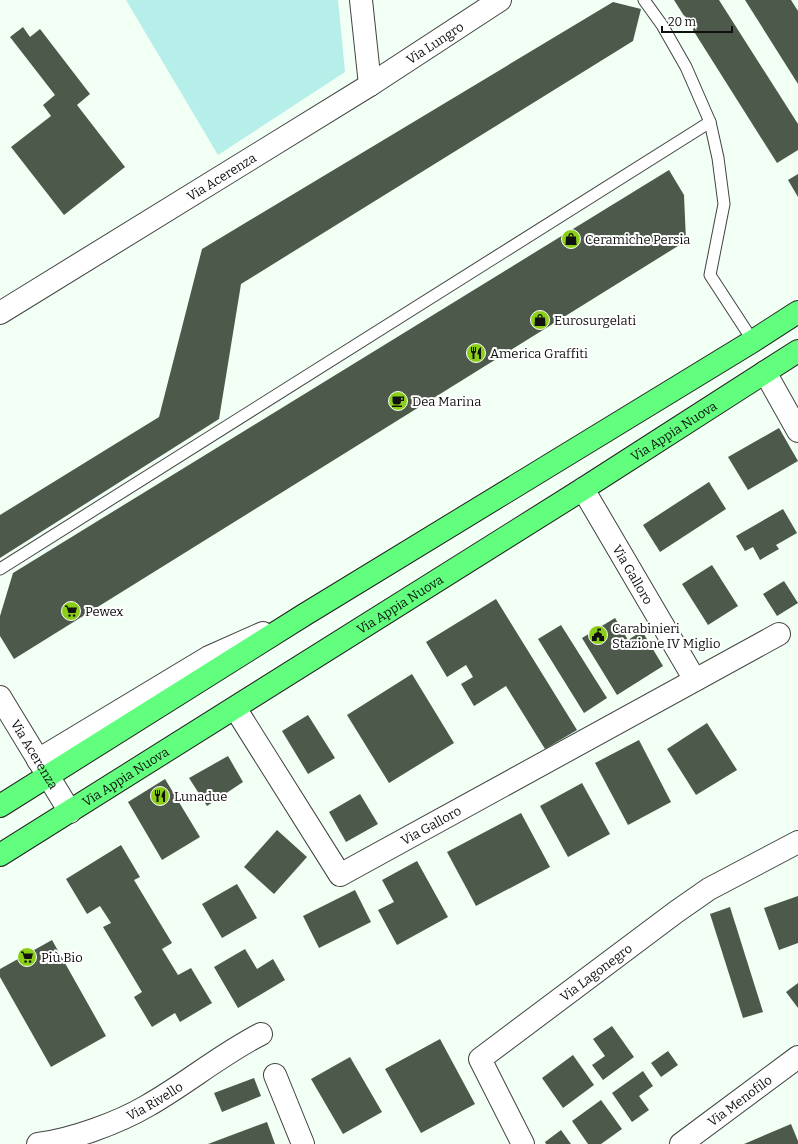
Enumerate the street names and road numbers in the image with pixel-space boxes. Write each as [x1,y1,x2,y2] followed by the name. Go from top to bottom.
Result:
[404,19,466,67] street label: Via Lungro
[184,150,259,204] street label: Via Acerenza
[628,398,720,464] street label: Via Appia Nuova
[609,542,656,607] street label: Via Galloro
[354,572,446,637] street label: Via Appia Nuova
[8,717,61,792] street label: Via Acerenza
[80,744,172,809] street label: Via Appia Nuova
[398,803,464,848] street label: Via Galloro
[557,941,635,1004] street label: Via Lagonegro
[705,1072,775,1129] street label: Via Menofilo
[124,1079,186,1124] street label: Via Rivello

